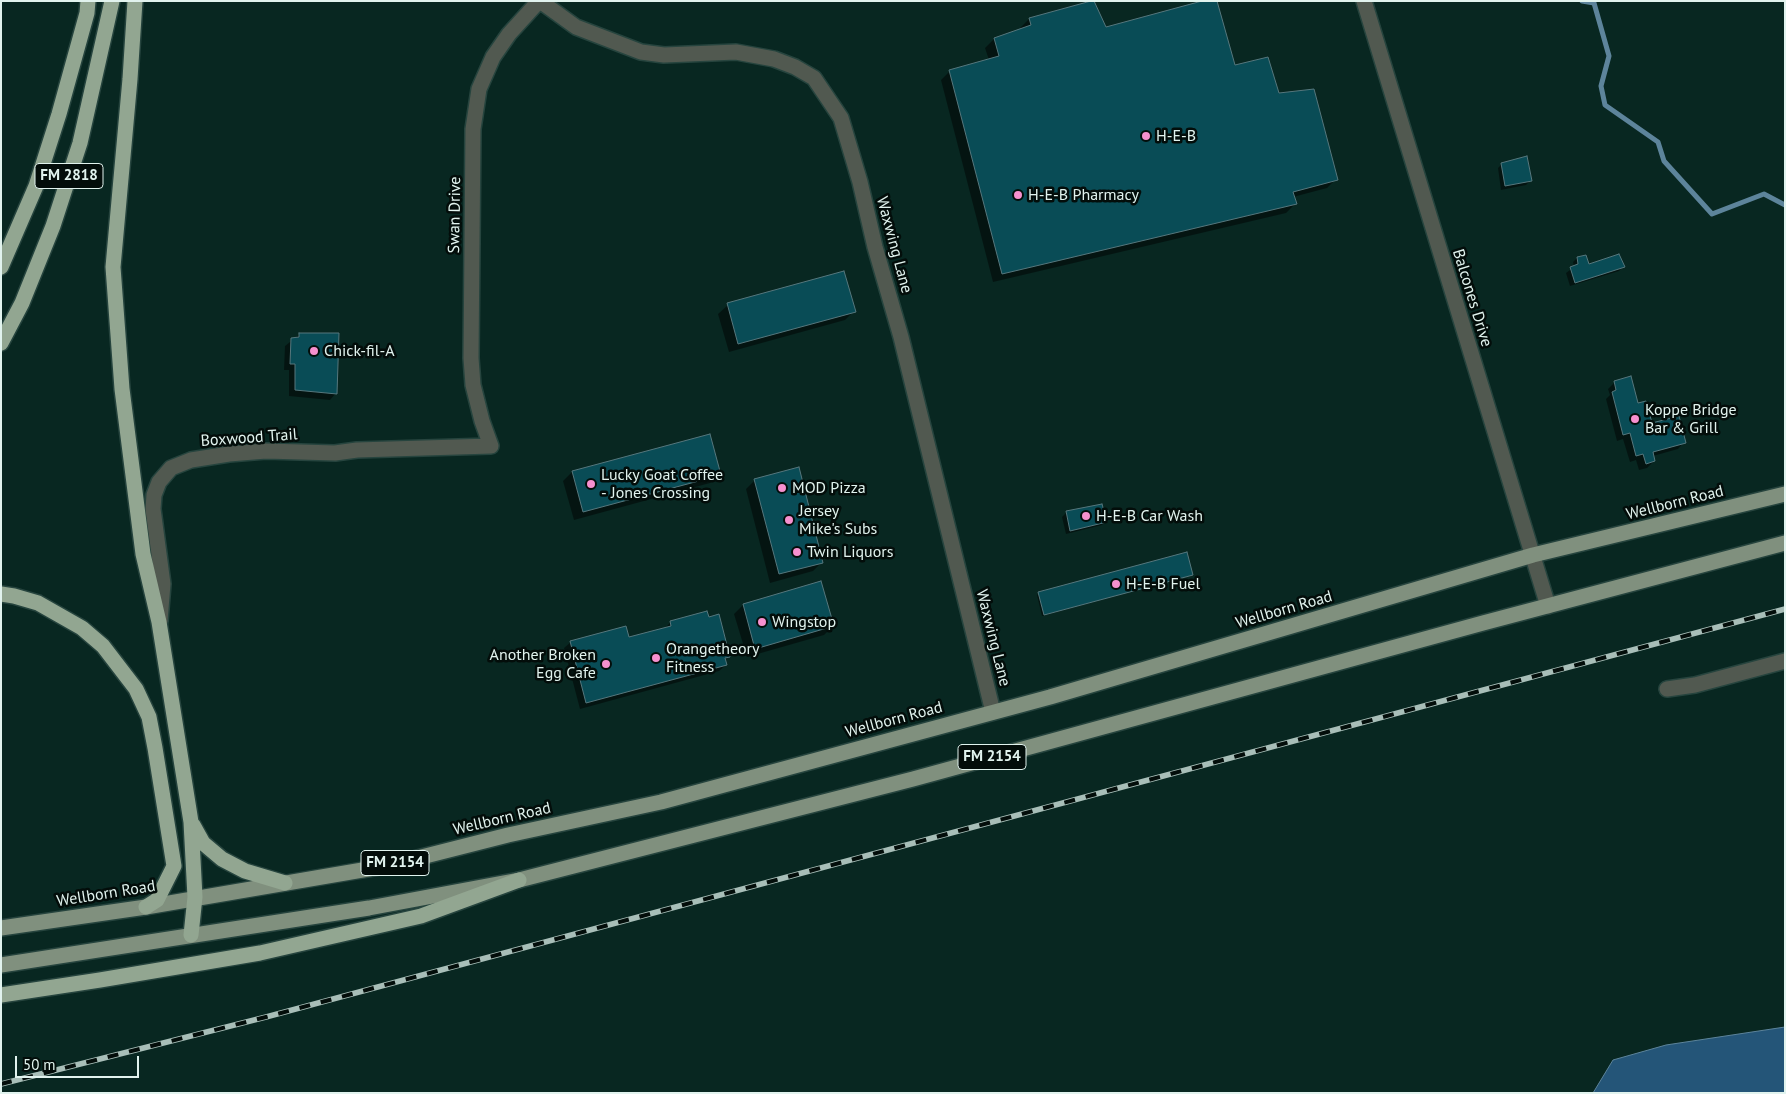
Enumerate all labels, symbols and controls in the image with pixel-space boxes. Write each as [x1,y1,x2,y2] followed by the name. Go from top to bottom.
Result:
[1156,126,1196,146] place label: H-E-B
[1140,130,1152,142] marker: H-E-B
[35,164,103,188] road number: FM 2818
[445,176,465,254] street label: Swan Drive
[1028,185,1139,205] place label: H-E-B Pharmacy
[1012,189,1024,201] marker: H-E-B Pharmacy
[872,195,916,295] street label: Waxwing Lane
[1448,247,1496,349] street label: Balcones Drive
[324,341,395,361] place label: Chick-fil-A
[308,345,320,357] marker: Chick-fil-A
[1645,400,1737,438] place label: Koppe Bridge Bar & Grill
[1629,413,1641,425] marker: Koppe Bridge Bar & Grill
[200,425,298,451] street label: Boxwood Trail
[601,465,723,503] place label: Lucky Goat Coffee - Jones Crossing
[585,478,597,490] marker: Lucky Goat Coffee - Jones Crossing
[792,478,866,498] place label: MOD Pizza
[776,482,788,494] marker: MOD Pizza
[1624,482,1726,524] street label: Wellborn Road
[799,501,877,539] place label: Jersey Mike's Subs
[1096,506,1203,526] place label: H-E-B Car Wash
[1080,510,1092,522] marker: H-E-B Car Wash
[783,514,795,526] marker: Jersey Mike's Subs
[807,542,893,562] place label: Twin Liquors
[791,546,803,558] marker: Twin Liquors
[1126,574,1200,594] place label: H-E-B Fuel
[1110,578,1122,590] marker: H-E-B Fuel
[1233,587,1335,633] street label: Wellborn Road
[972,588,1014,688] street label: Waxwing Lane
[772,612,836,632] place label: Wingstop
[756,616,768,628] marker: Wingstop
[666,639,759,677] place label: Orangetheory Fitness
[490,645,596,683] place label: Another Broken Egg Cafe
[650,652,662,664] marker: Orangetheory Fitness
[600,658,612,670] marker: Another Broken Egg Cafe
[843,698,945,742] street label: Wellborn Road
[958,744,1026,770] road number: FM 2154
[451,798,553,840] street label: Wellborn Road
[361,850,429,876] road number: FM 2154
[55,877,157,911] street label: Wellborn Road
[18,1046,141,1078] scale bar
[23,1055,56,1074] text: 50 m

